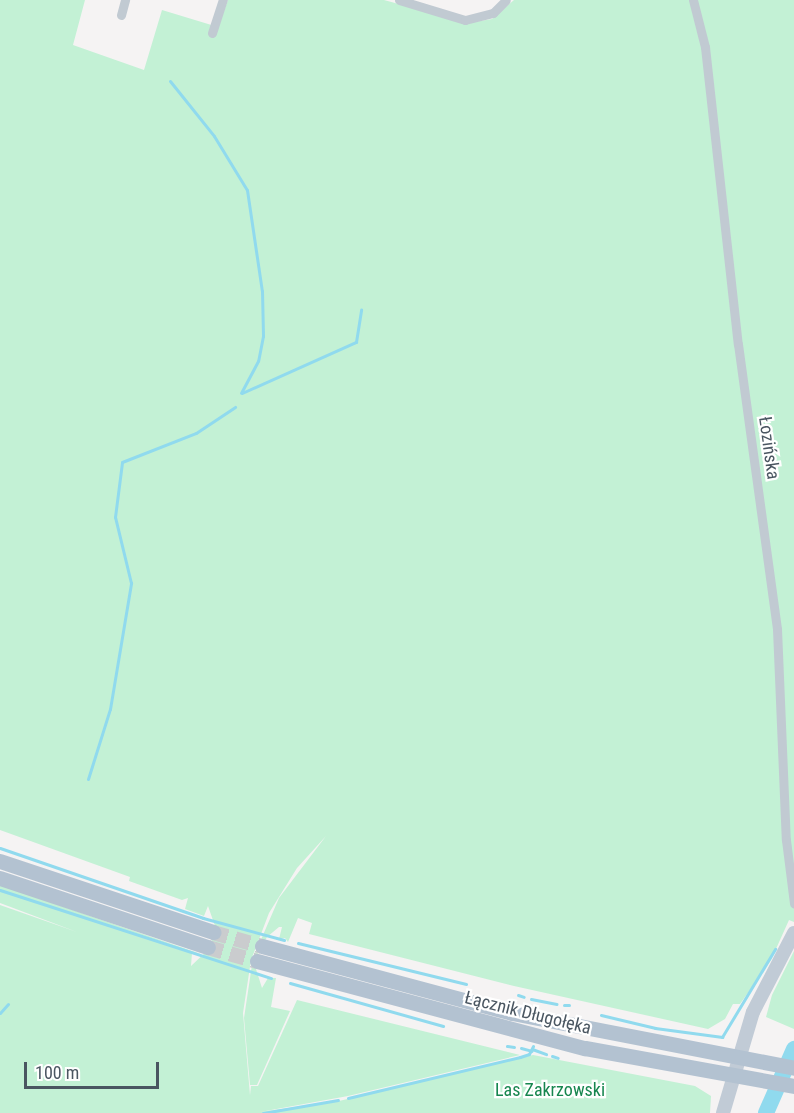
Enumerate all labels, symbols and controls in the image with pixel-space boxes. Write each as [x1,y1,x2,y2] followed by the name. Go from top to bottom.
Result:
[754,415,784,481] street label: Łozińska
[463,987,593,1039] street label: Łącznik Długołęka
[27,1050,162,1088] scale bar
[35,1062,79,1083] text: 100 m
[495,1079,605,1101] park label: Las Zakrzowski

